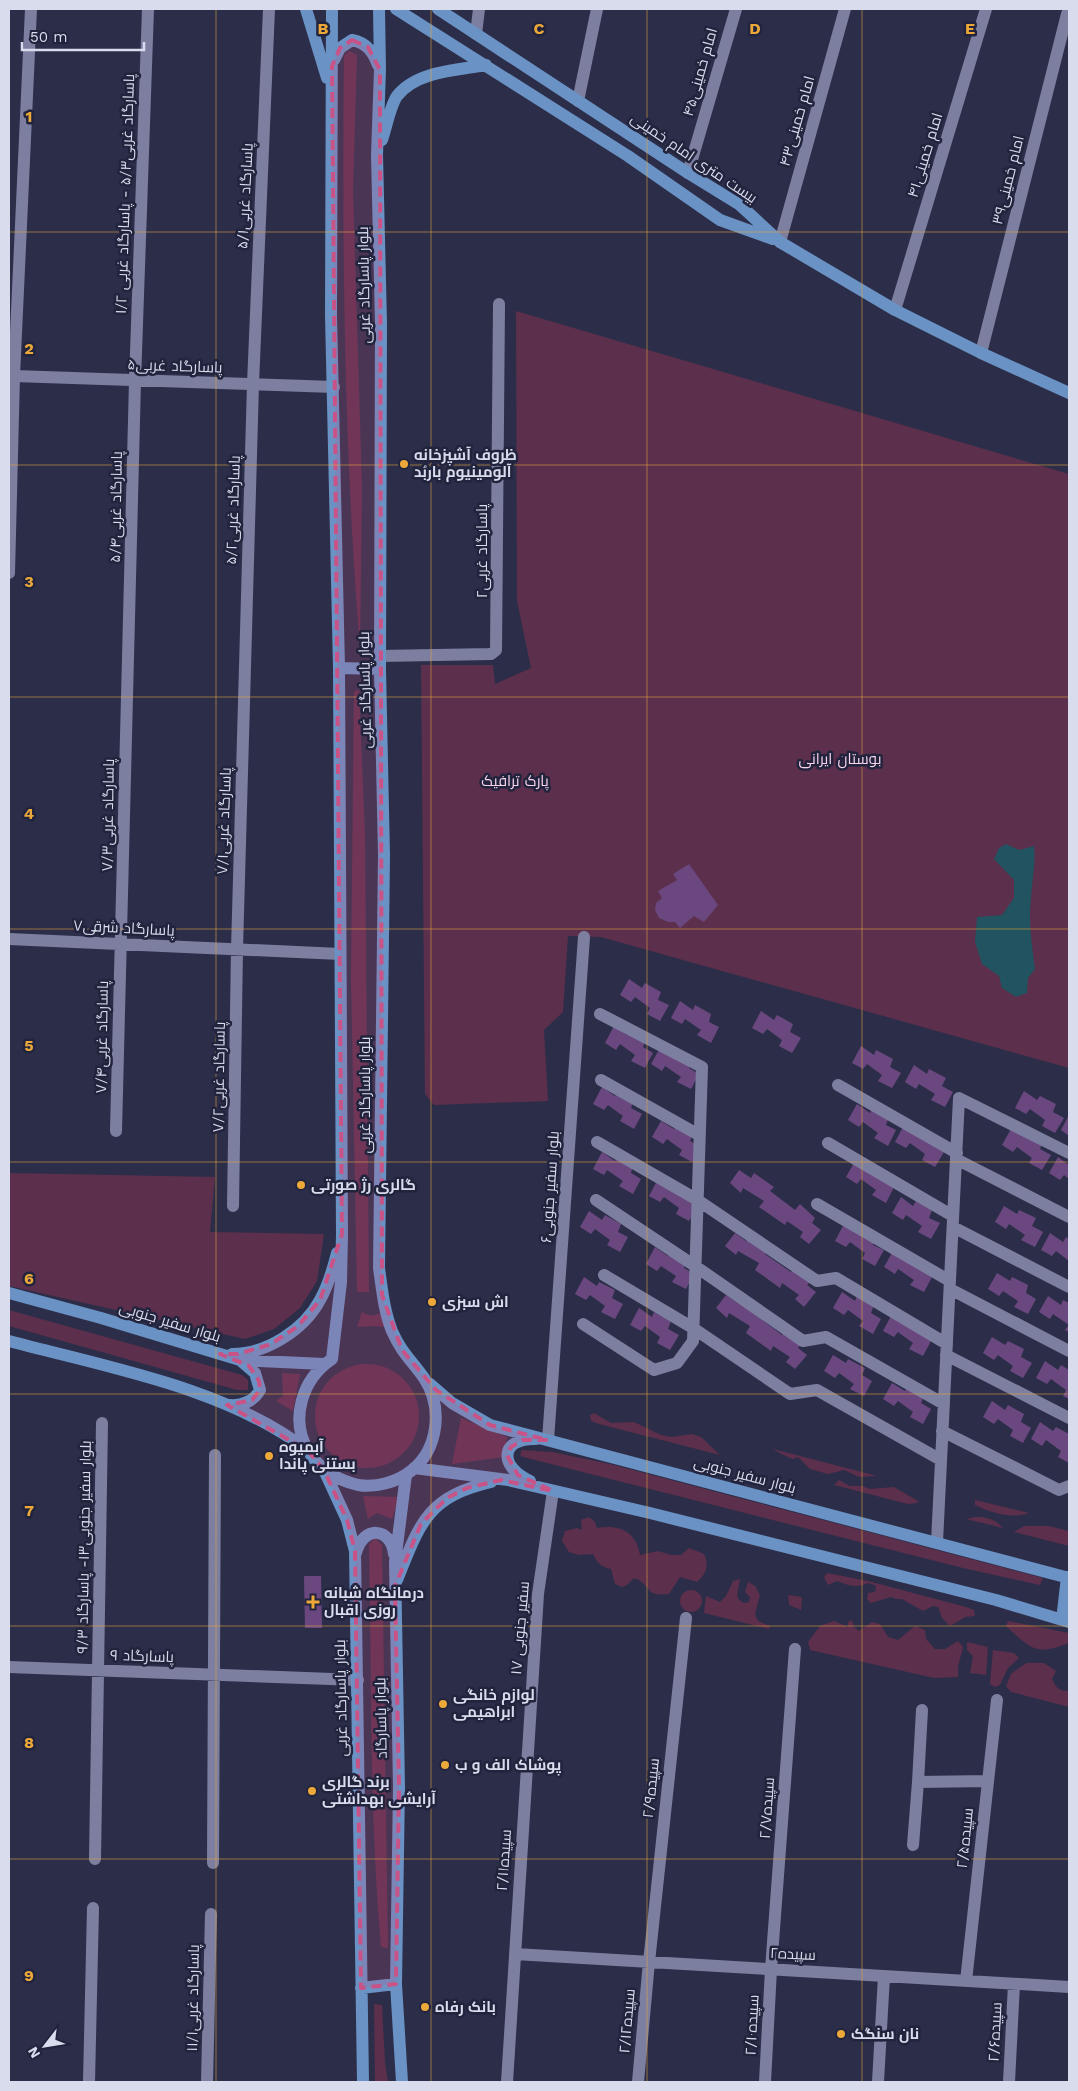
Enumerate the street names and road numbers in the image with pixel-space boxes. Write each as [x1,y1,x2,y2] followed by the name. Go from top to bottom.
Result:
[679,26,722,119] street label: امام خمینی۴۵
[112,73,139,315] street label: پاسارگاد غربی۵/۳ - پاسارگاد غربی ۱/۲
[775,74,819,169] street label: امام خمینی۴۳
[627,109,761,208] street label: بیست متری امام خمینی
[904,110,947,200] street label: امام خمینی۴۱
[988,134,1029,227] street label: امام خمینی۳۹
[233,143,258,250] street label: پاسارگاد غربی۵/۱
[354,226,375,344] street label: بلوار پاسارگاد غربی
[127,355,223,378] street label: پاسارگاد غربی۵
[106,451,127,563] street label: پاسارگاد غربی۵/۴
[222,455,245,565] street label: پاسارگاد غربی۵/۲
[473,504,492,598] street label: پاسارگاد غربی۲
[355,631,376,749] street label: بلوار پاسارگاد غربی
[98,758,119,872] street label: پاسارگاد غربی۷/۳
[213,767,236,875] street label: پاسارگاد غربی۷/۱
[73,916,175,941] street label: پاسارگاد شرقی۷
[92,981,113,1093] street label: پاسارگاد غربی۷/۴
[209,1022,230,1132] street label: پاسارگاد غربی۷/۲
[356,1036,375,1154] street label: بلوار پاسارگاد غربی
[537,1130,564,1244] street label: بلوار سفیر جنوبی۶
[117,1298,223,1347] street label: بلوار سفیر جنوبی
[73,1440,96,1654] street label: بلوار سفیر جنوبی۱۳- پاسارگاد ۹/۳
[692,1453,798,1498] street label: بلوار سفیر جنوبی
[507,1580,534,1676] street label: سفیر جنوبی ۱۷
[331,1639,352,1757] street label: بلوار پاسارگاد غربی
[110,1646,174,1667] street label: پاسارگاد ۹
[371,1677,392,1759] street label: بلوار پاسارگاد
[639,1757,664,1819] street label: سپیده۲/۹
[756,1777,779,1840] street label: سپیده۲/۷
[953,1807,978,1869] street label: سپیده۲/۵
[493,1829,516,1891] street label: سپیده۲/۱۱
[183,1944,204,2052] street label: پاسارگاد غربی۱۱/۱
[770,1944,816,1965] street label: سپیده۲
[615,1988,640,2054] street label: سپیده۲/۱۲
[741,1994,764,2056] street label: سپیده۲/۱۰
[984,2002,1007,2062] street label: سپیده۲/۶

